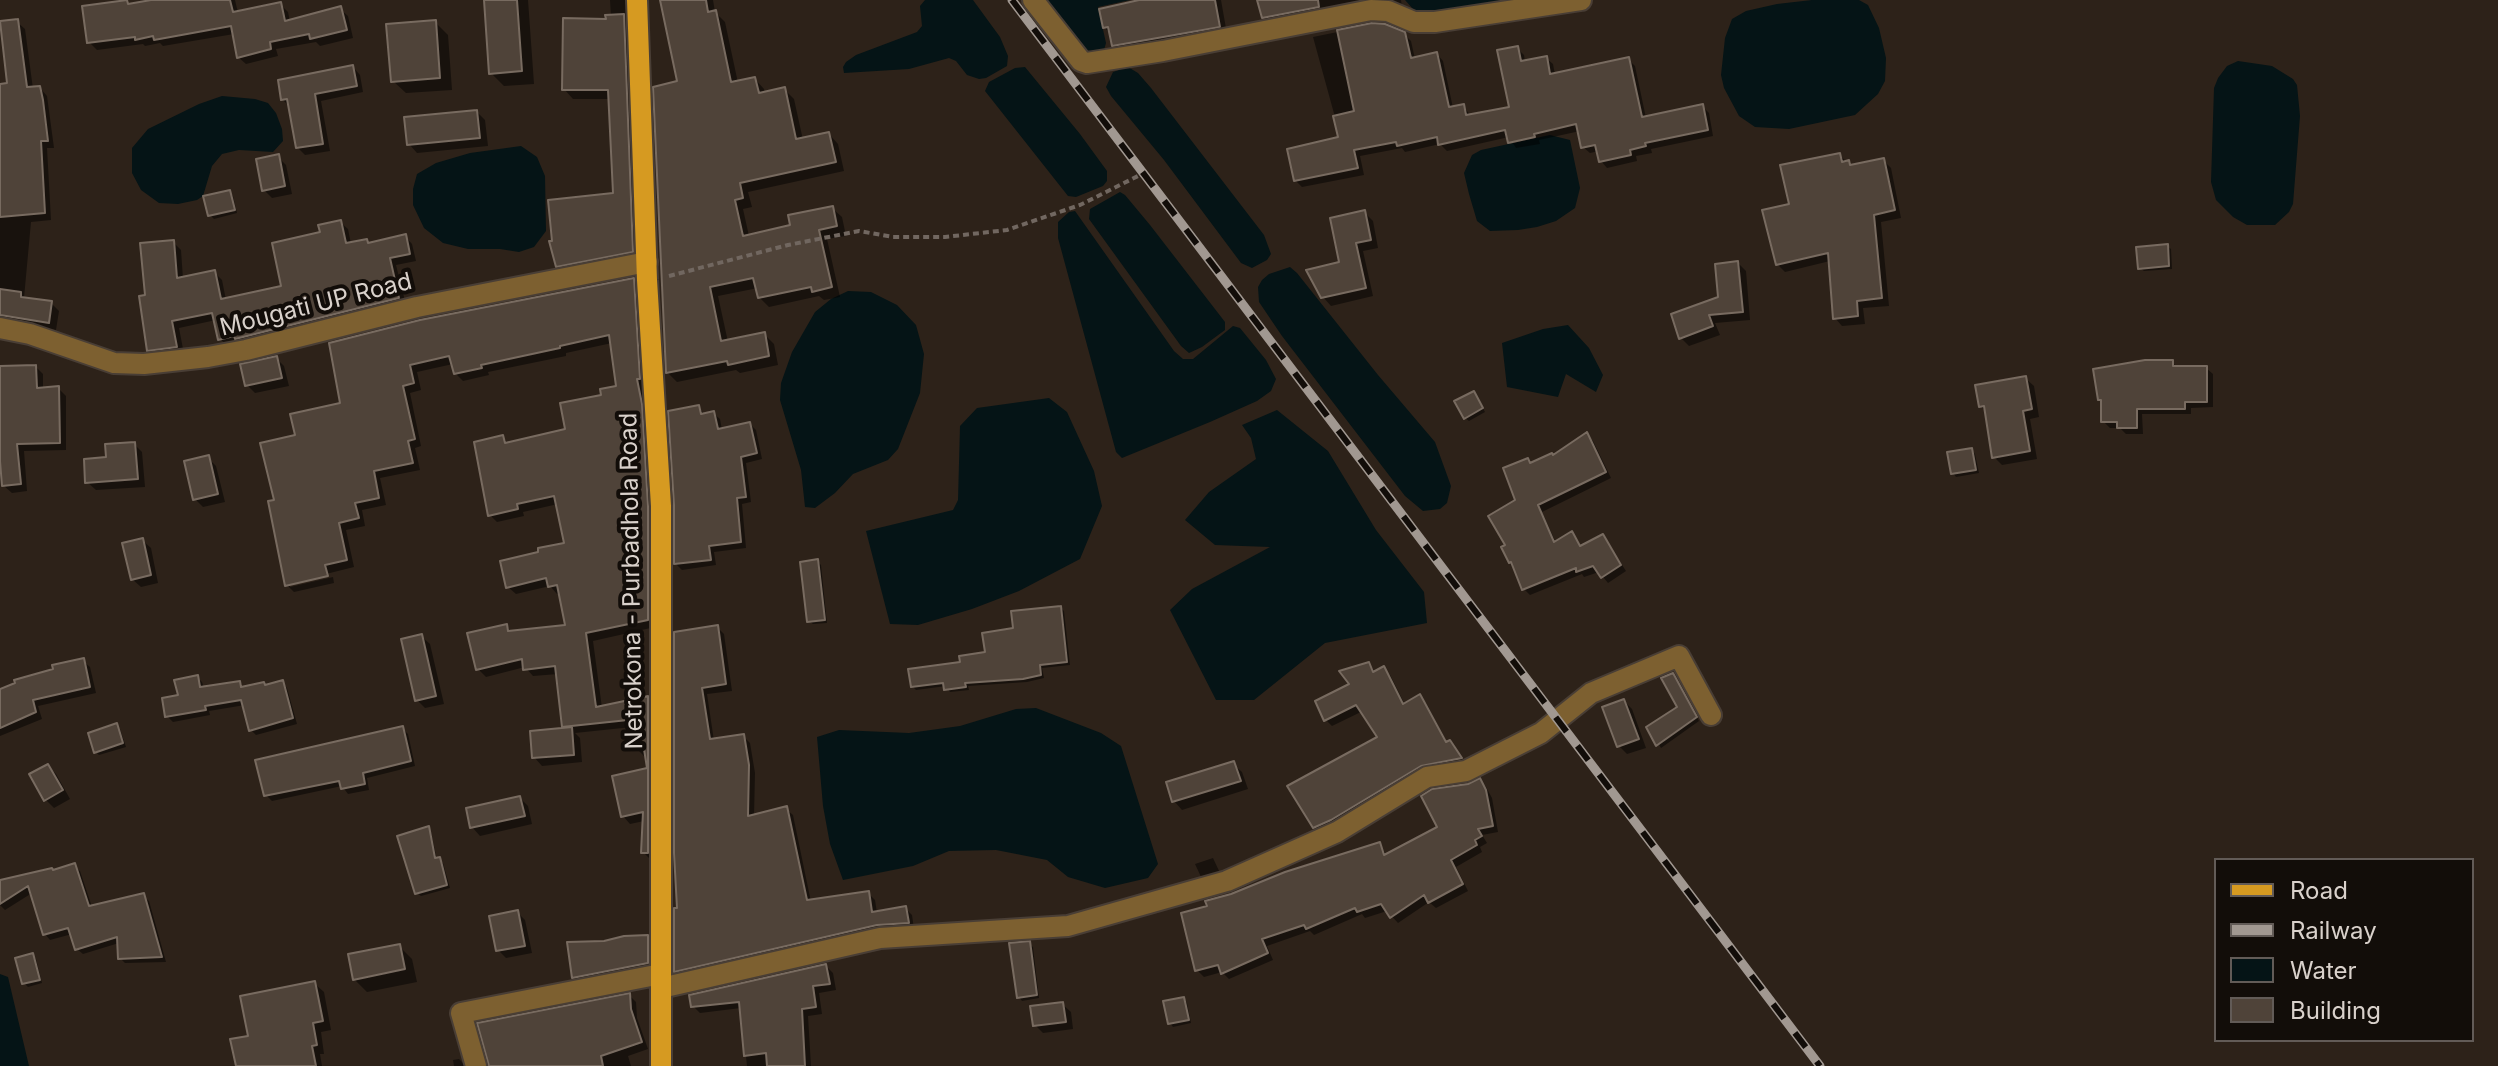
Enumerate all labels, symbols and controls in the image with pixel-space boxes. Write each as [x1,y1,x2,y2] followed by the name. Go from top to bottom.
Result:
[217,267,415,343] street label: Mougati UP Road
[615,412,649,750] street label: Netrokona - Purbadhola Road
[2214,858,2474,1042] legend
[2290,876,2348,905] text: Road
[2290,916,2377,945] text: Railway
[2290,956,2357,985] text: Water
[2290,996,2381,1025] text: Building

